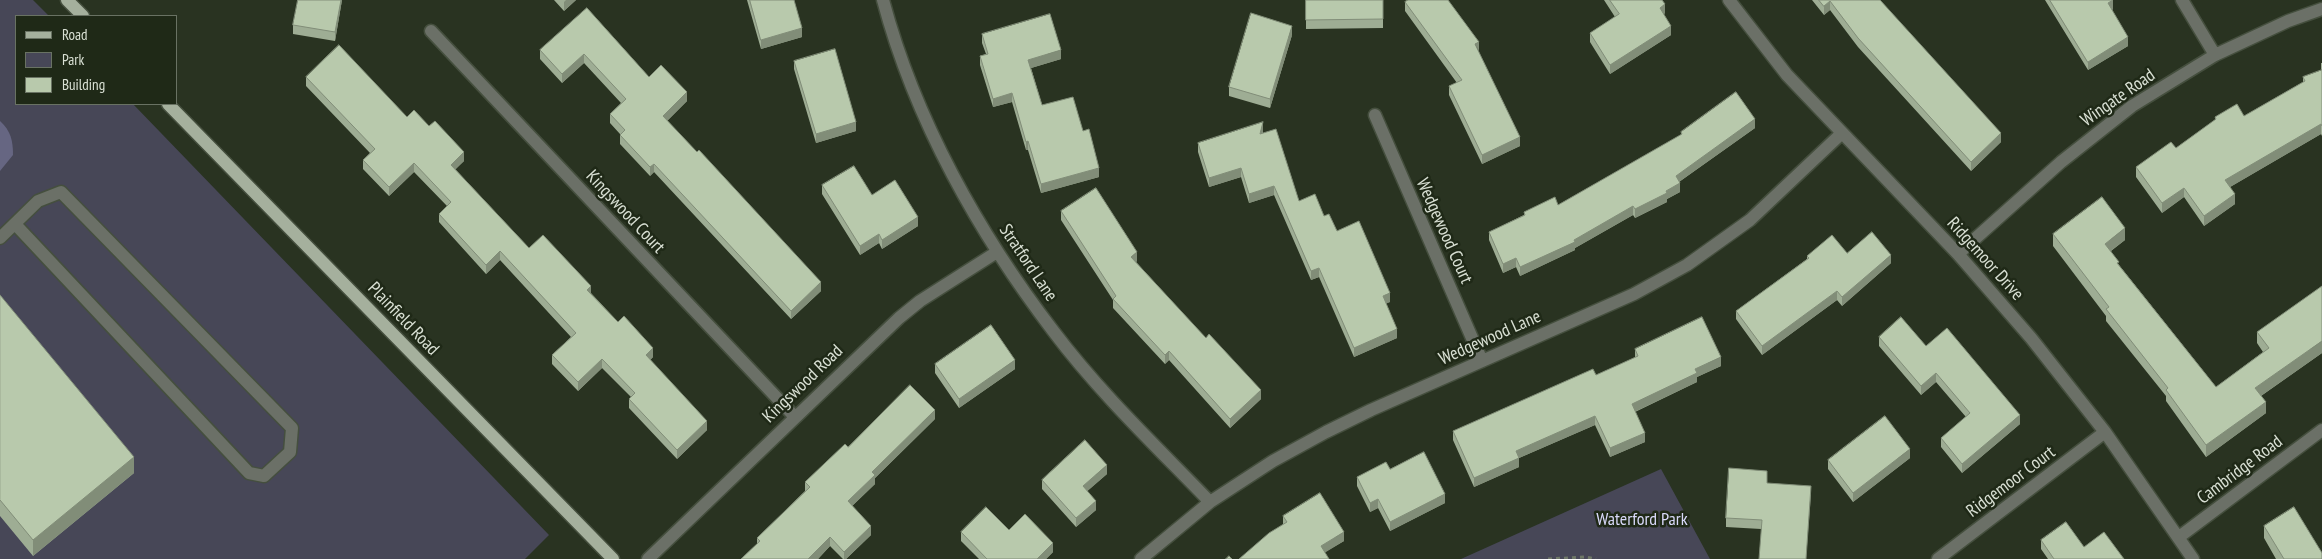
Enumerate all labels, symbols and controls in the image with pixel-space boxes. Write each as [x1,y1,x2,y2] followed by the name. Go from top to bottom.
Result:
[15,15,178,105] legend
[62,25,88,44] text: Road
[62,50,84,69] text: Park
[2077,65,2159,131] street label: Wingate Road
[62,75,105,94] text: Building
[581,166,669,258] street label: Kingswood Court
[1411,175,1477,287] street label: Wedgewood Court
[1942,213,2028,305] street label: Ridgemoor Drive
[994,220,1062,306] street label: Stratford Lane
[363,278,443,360] street label: Plainfield Road
[1436,306,1544,370] street label: Wedgewood Lane
[758,341,848,427] street label: Kingswood Road
[2193,431,2287,509] street label: Cambridge Road
[1962,442,2060,522] street label: Ridgemoor Court
[1596,509,1688,531] park label: Waterford Park

